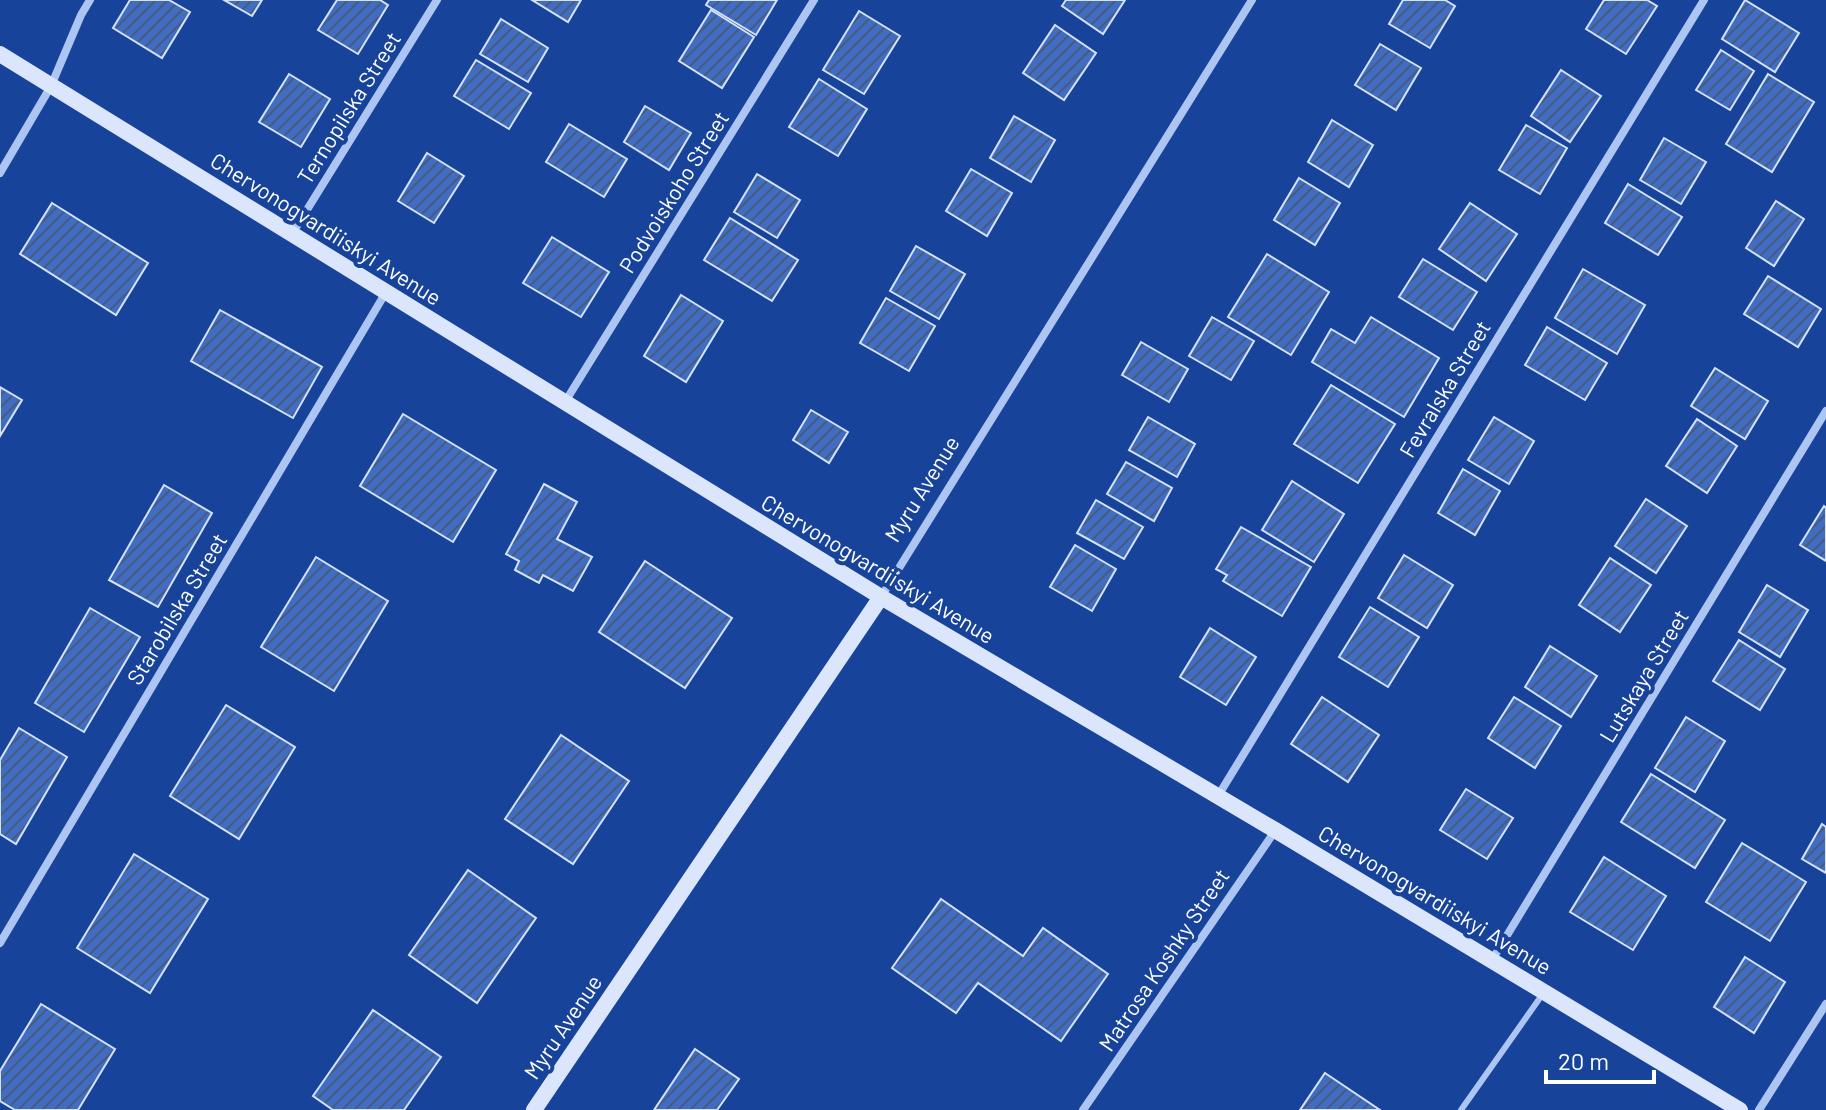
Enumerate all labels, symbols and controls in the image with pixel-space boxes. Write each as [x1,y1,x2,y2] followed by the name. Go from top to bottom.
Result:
[291,27,405,188] street label: Ternopilska Street
[613,106,733,277] street label: Podvoiskoho Street
[206,146,447,310] street label: Chervonogvardiiskyi Avenue
[1393,315,1495,462] street label: Fevralska Street
[878,431,964,546] street label: Myru Avenue
[757,488,1000,648] street label: Chervonogvardiiskyi Avenue
[121,528,232,689] street label: Starobilska Street
[1593,604,1693,747] street label: Lutskaya Street
[1314,819,1557,979] street label: Chervonogvardiiskyi Avenue
[1093,863,1234,1055] street label: Matrosa Koshky Street
[518,969,607,1083] street label: Myru Avenue
[1546,1034,1654,1084] scale bar
[1558,1046,1609,1075] text: 20 m

